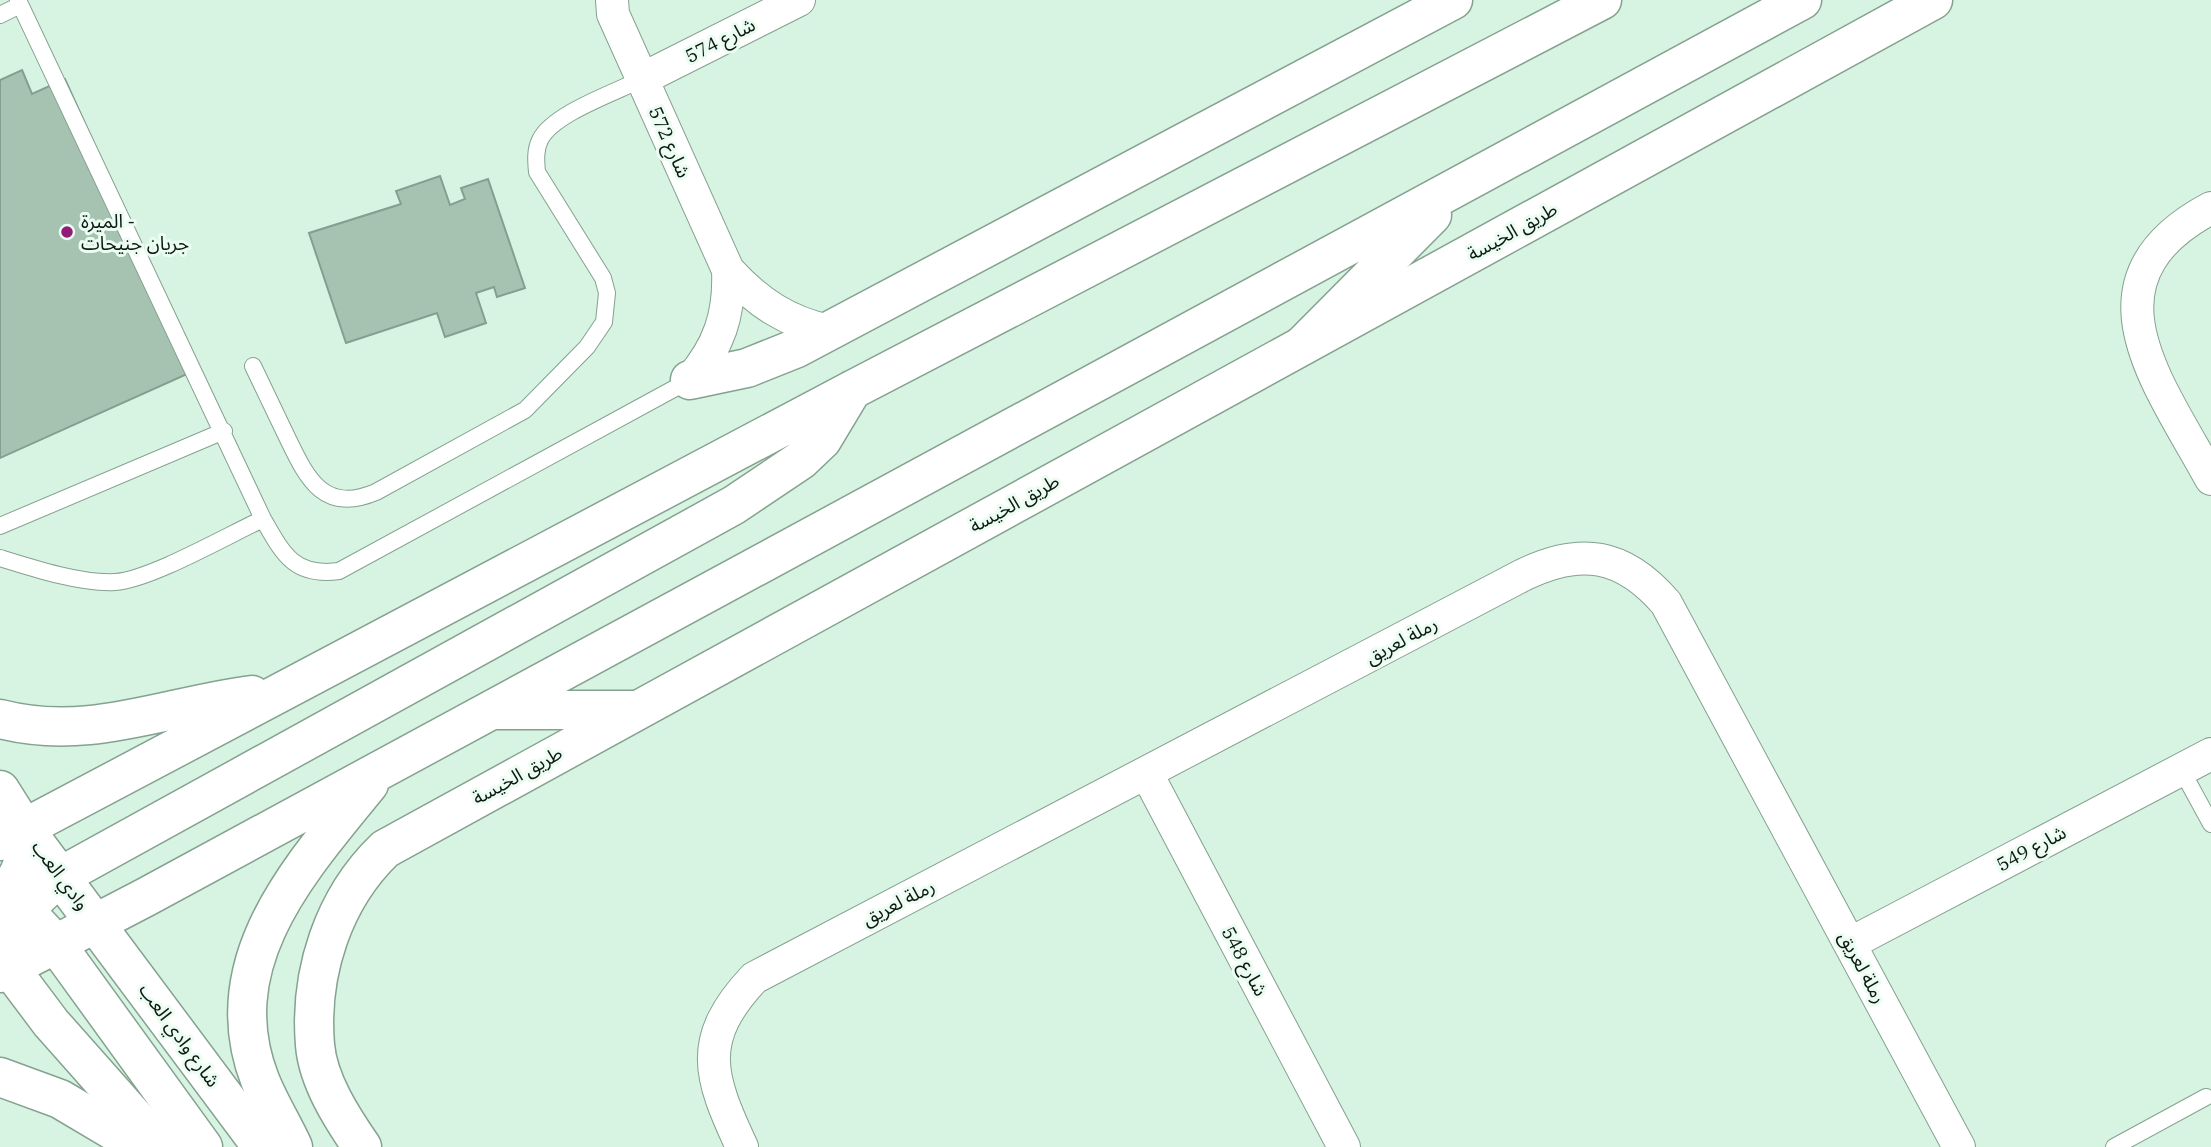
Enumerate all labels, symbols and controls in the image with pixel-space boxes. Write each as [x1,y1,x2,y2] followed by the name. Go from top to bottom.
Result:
[681,12,760,70] street label: شارع 574
[642,103,696,182] street label: شارع 572
[1463,196,1561,266] street label: طريق الخيسة
[81,209,189,255] place label: الميرة - جريان جنيحات
[59,224,75,240] marker: الميرة - جريان جنيحات
[965,468,1063,538] street label: طريق الخيسة
[1361,611,1441,669] street label: رملة لعريق
[468,740,566,810] street label: طريق الخيسة
[1992,820,2071,878] street label: شارع 549
[24,835,95,917] street label: وادي العب
[858,874,938,930] street label: رملة لعريق
[1215,922,1273,1001] street label: شارع 548
[1834,927,1892,1007] street label: رملة لعريق
[132,978,226,1094] street label: شارع وادي العب

